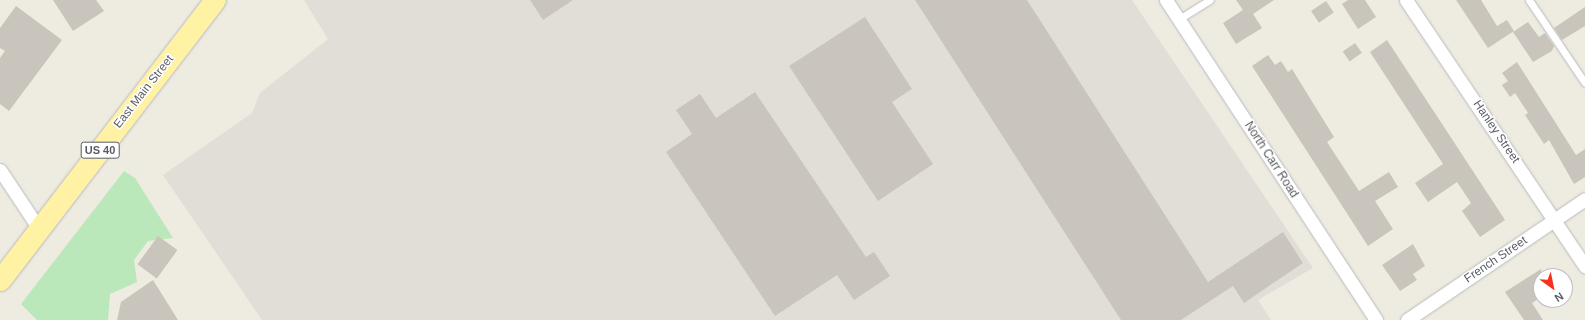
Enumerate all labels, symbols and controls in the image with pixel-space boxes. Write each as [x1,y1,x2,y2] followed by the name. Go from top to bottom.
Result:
[111,53,177,131] street label: East Main Street
[1470,98,1522,166] street label: Hanley Street
[1241,119,1301,201] street label: North Carr Road
[80,141,120,159] road number: US 40
[1462,234,1530,286] street label: French Street
[1533,268,1573,308] north arrow
[1552,290,1566,304] text: N

